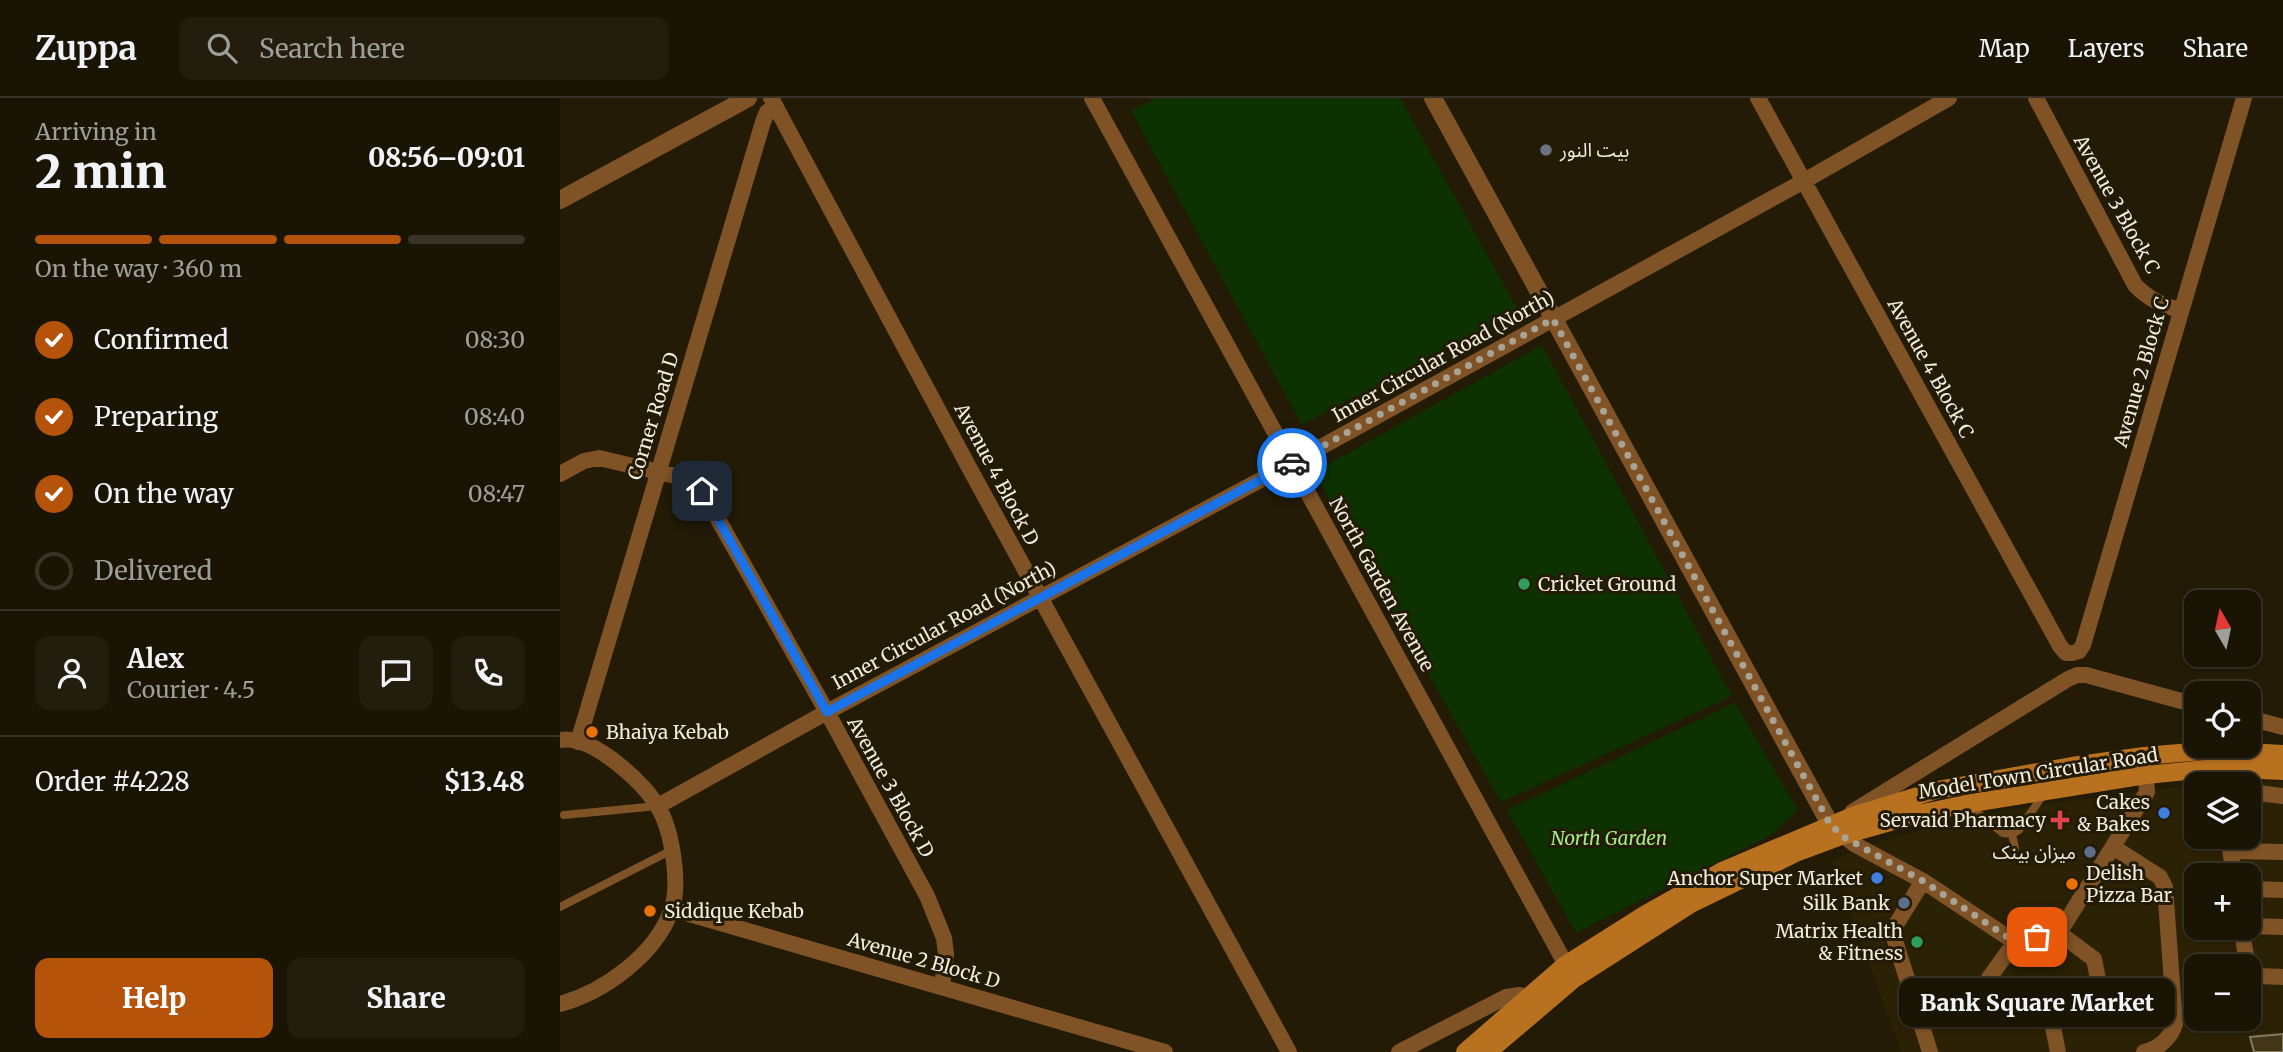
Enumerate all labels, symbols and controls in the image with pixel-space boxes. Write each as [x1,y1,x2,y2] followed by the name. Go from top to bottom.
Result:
[179,17,669,80] search box
[35,28,137,69] text: Zuppa
[203,29,241,67] icon: search
[259,32,405,65] text: Search here
[1979,33,2030,64] text: Map
[2068,33,2144,64] text: Layers
[2182,33,2248,64] text: Share
[35,117,157,146] text: Arriving in
[2068,130,2165,278] street label: Avenue 3 Block C
[1559,138,1629,162] place label: بیت النور
[368,141,525,174] text: 08:56–09:01
[1538,142,1554,158] marker: بیت النور
[35,143,167,201] text: 2 min
[35,254,242,283] text: On the way · 360 m
[1328,285,1558,427] street label: Inner Circular Road (North)
[1882,293,1979,442] street label: Avenue 4 Block C
[2108,294,2174,451] street label: Avenue 2 Block C
[35,321,73,359] icon: check
[94,323,229,356] text: Confirmed
[465,325,525,354] text: 08:30
[622,349,684,483] street label: Corner Road D
[35,398,73,436] icon: check
[949,398,1045,549] street label: Avenue 4 Block D
[94,400,218,433] text: Preparing
[464,402,525,431] text: 08:40
[1257,428,1327,498] courier
[1273,444,1311,482] icon: car
[672,461,732,521] pin
[683,472,721,510] icon: home
[35,475,73,513] icon: check
[94,477,234,510] text: On the way
[468,479,525,508] text: 08:47
[1324,493,1440,675] street label: North Garden Avenue
[94,554,213,587] text: Delivered
[828,556,1060,694] street label: Inner Circular Road (North)
[1538,572,1676,596] place label: Cricket Ground
[1516,576,1532,592] marker: Cricket Ground
[2184,590,2261,667] north arrow
[2184,590,2261,1031] map controls
[35,636,109,710] button: person
[359,636,433,710] button: chat
[451,636,525,710] button: phone
[127,642,184,675] text: Alex
[127,675,255,704] text: Courier · 4.5
[2184,681,2261,758] button: locate
[842,712,940,861] street label: Avenue 3 Block D
[606,720,729,744] place label: Bhaiya Kebab
[584,724,600,740] marker: Bhaiya Kebab
[1916,742,2160,804] street label: Model Town Circular Road
[35,765,190,798] text: Order #4228
[443,765,525,798] text: $13.48
[2184,772,2261,849] button: layers
[2077,790,2150,836] place label: Cakes & Bakes
[2156,805,2172,821] marker: Cakes & Bakes
[1880,808,2046,832] place label: Servaid Pharmacy
[2052,812,2068,828] marker: Servaid Pharmacy
[1551,826,1667,850] park label: North Garden
[1993,840,2076,864] place label: میزان بینک
[2082,844,2098,860] marker: میزان بینک
[2086,861,2173,907] place label: Delish Pizza Bar
[2184,863,2261,940] button: +
[1666,866,1864,890] place label: Anchor Super Market
[1869,870,1885,886] marker: Anchor Super Market
[2064,876,2080,892] marker: Delish Pizza Bar
[1802,891,1890,915] place label: Silk Bank
[1896,895,1912,911] marker: Silk Bank
[664,899,804,923] place label: Siddique Kebab
[642,903,658,919] marker: Siddique Kebab
[2007,907,2067,967] pin
[2018,918,2056,956] icon: bag
[1775,919,1903,965] place label: Matrix Health & Fitness
[844,927,1003,993] street label: Avenue 2 Block D
[1909,934,1925,950] marker: Matrix Health & Fitness
[2184,954,2261,1031] button: −
[35,958,273,1038] button: Help
[287,958,525,1038] button: Share
[1899,979,2175,1028] callout: Bank Square Market
[1920,988,2154,1017] text: Bank Square Market

